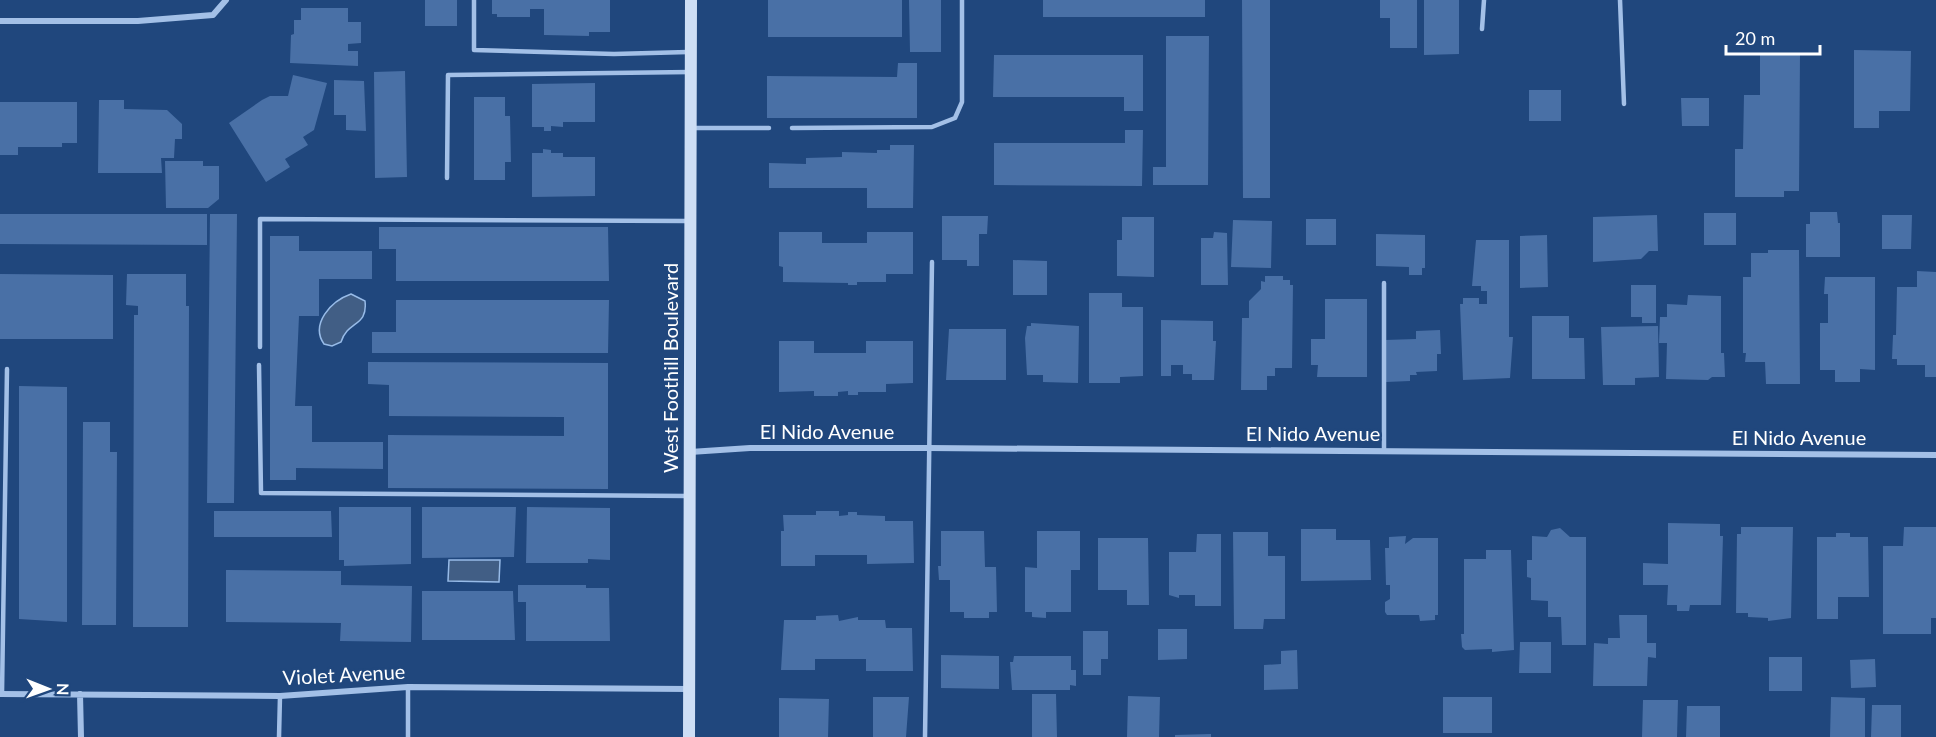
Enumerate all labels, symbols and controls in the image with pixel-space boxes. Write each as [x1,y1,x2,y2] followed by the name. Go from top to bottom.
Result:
[1726,18,1820,56] scale bar
[1735,27,1775,49] text: 20 m
[658,263,682,473] street label: West Foothill Boulevard
[760,419,894,443] street label: El Nido Avenue
[1246,421,1380,445] street label: El Nido Avenue
[1732,425,1866,449] street label: El Nido Avenue
[18,659,78,719] north arrow
[282,659,406,689] street label: Violet Avenue
[54,683,73,696] text: N

